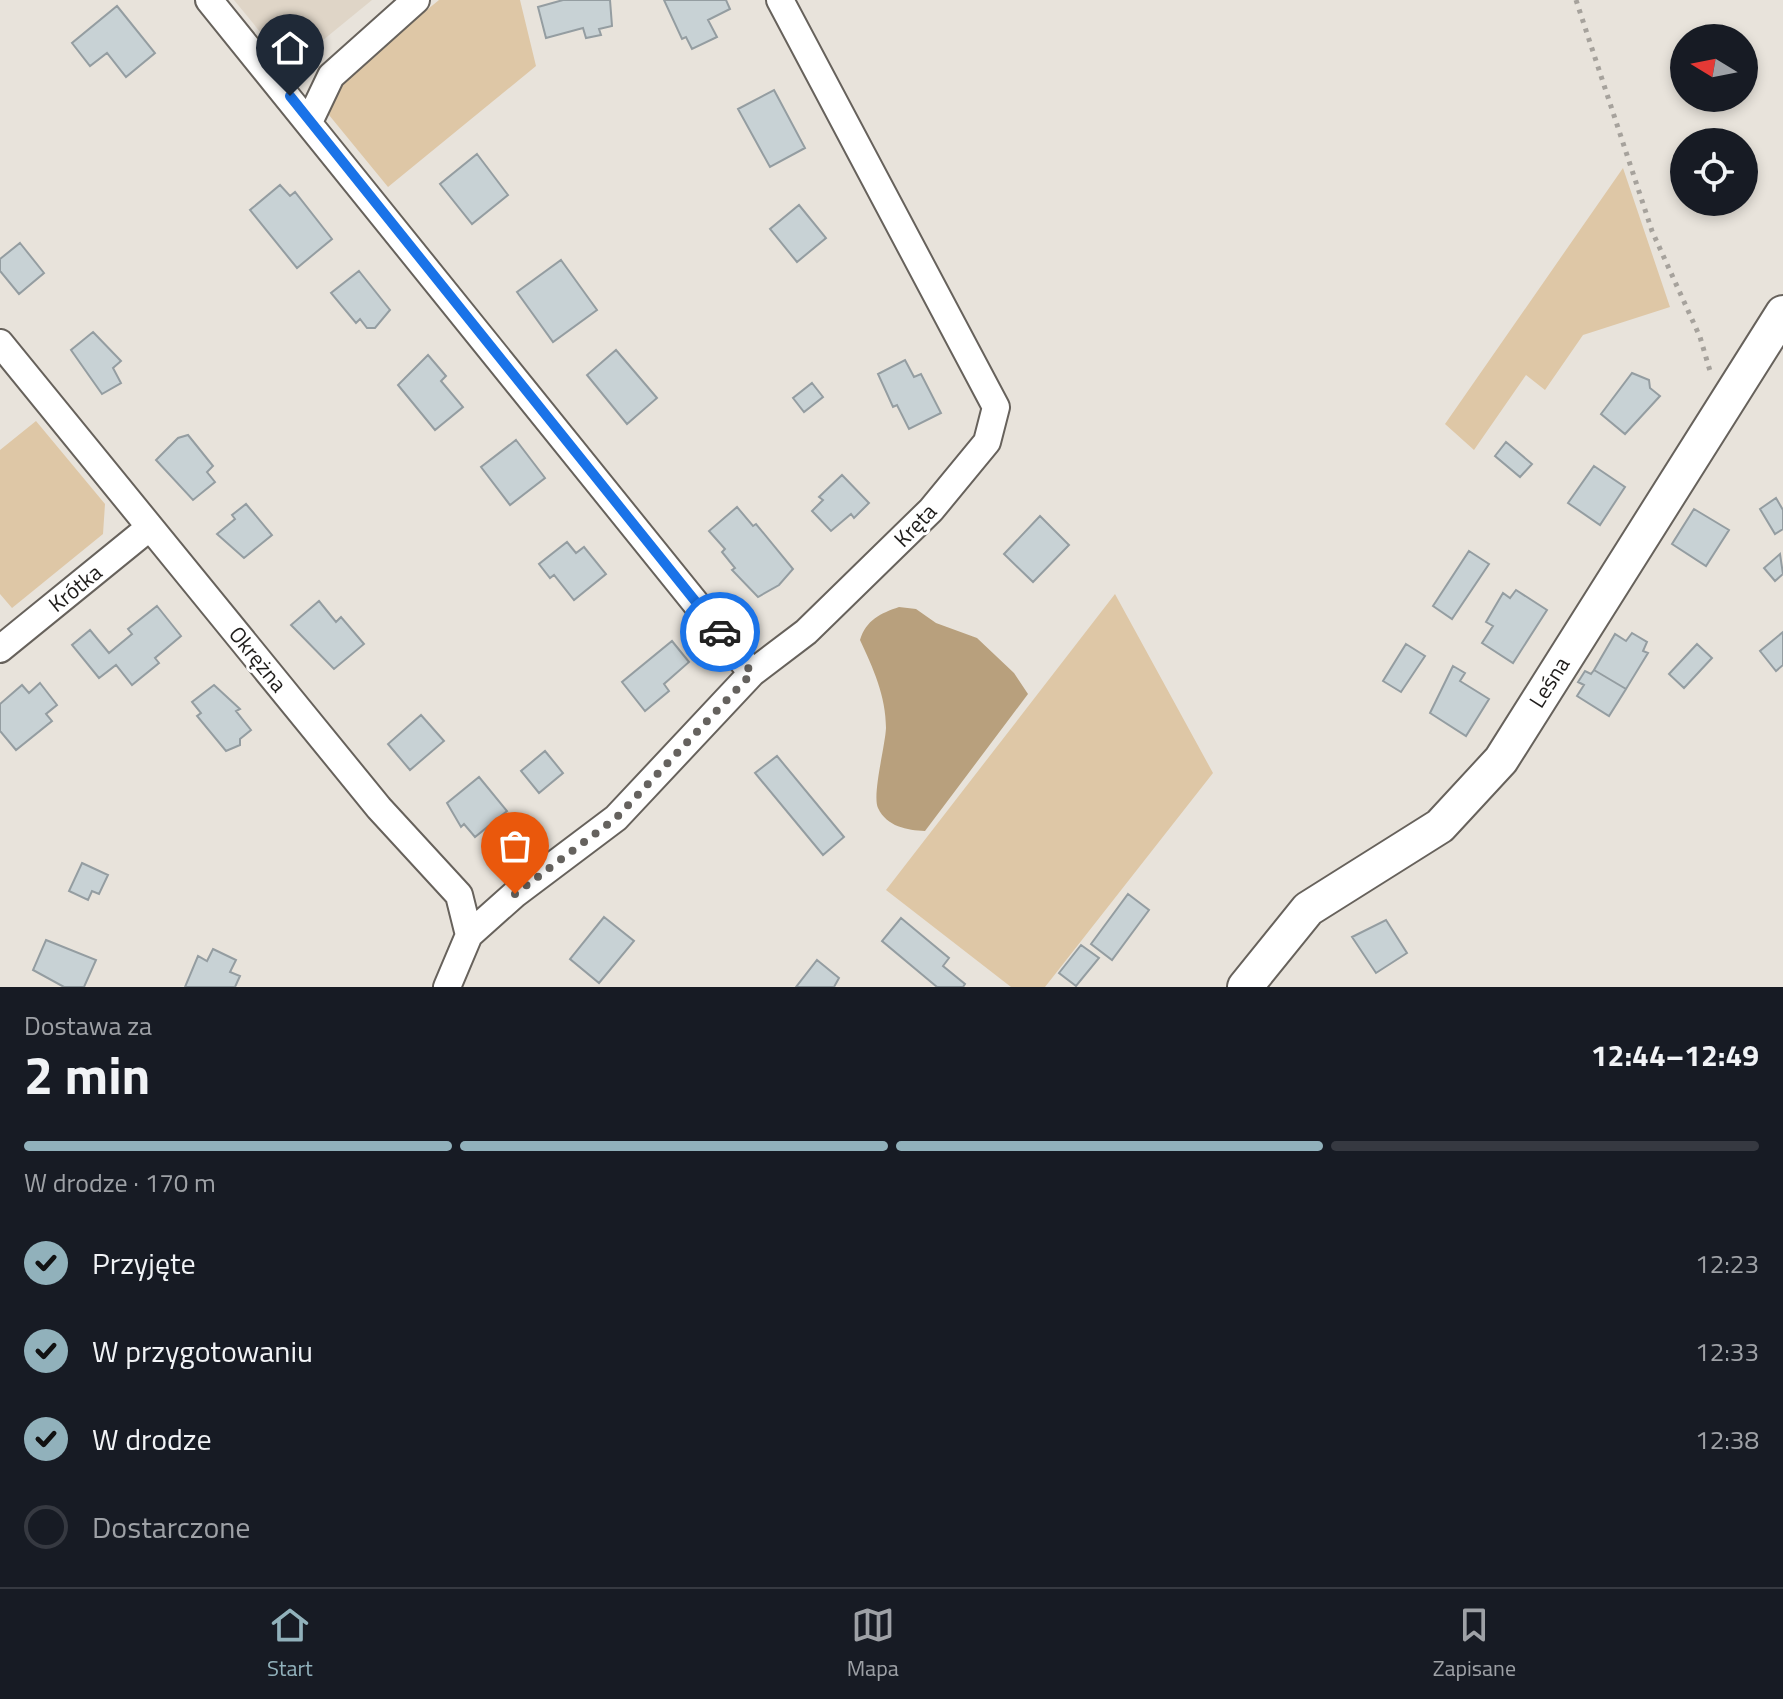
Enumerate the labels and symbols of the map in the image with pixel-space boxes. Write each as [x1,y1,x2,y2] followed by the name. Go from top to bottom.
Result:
[256,14.0,324,96] pin
[1670,24,1758,112] north arrow
[886,495,944,555] street label: Kręta
[41,556,109,620] street label: Krótka
[680,592,760,672] courier
[221,619,295,699] street label: Okrężna
[1520,650,1578,714] street label: Leśna
[481,812,549,894] pin

